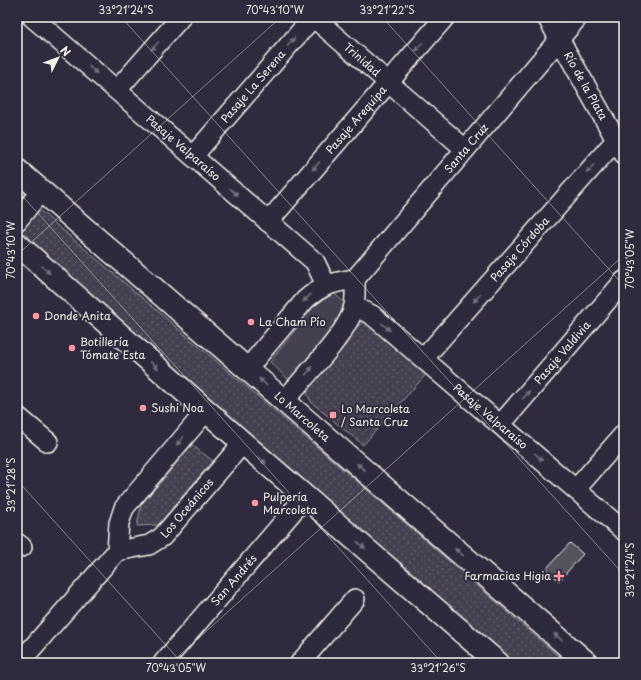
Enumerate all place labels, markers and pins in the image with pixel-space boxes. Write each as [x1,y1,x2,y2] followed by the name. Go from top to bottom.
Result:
[44,307,111,324] place label: Donde Anita
[31,311,41,321] marker: Donde Anita
[259,313,326,330] place label: La Cham Pío
[246,317,256,327] marker: La Cham Pío
[80,333,145,363] place label: Botillería Tómate Esta
[67,343,77,353] marker: Botillería Tómate Esta
[151,399,204,416] place label: Sushi Noa
[341,400,410,430] place label: Lo Marcoleta / Santa Cruz
[138,403,148,413] marker: Sushi Noa
[328,410,338,420] marker: Lo Marcoleta / Santa Cruz
[263,488,317,518] place label: Pulpería Marcoleta
[250,498,260,508] marker: Pulpería Marcoleta
[464,567,551,584] place label: Farmacias Higia
[554,571,564,581] marker: Farmacias Higia

